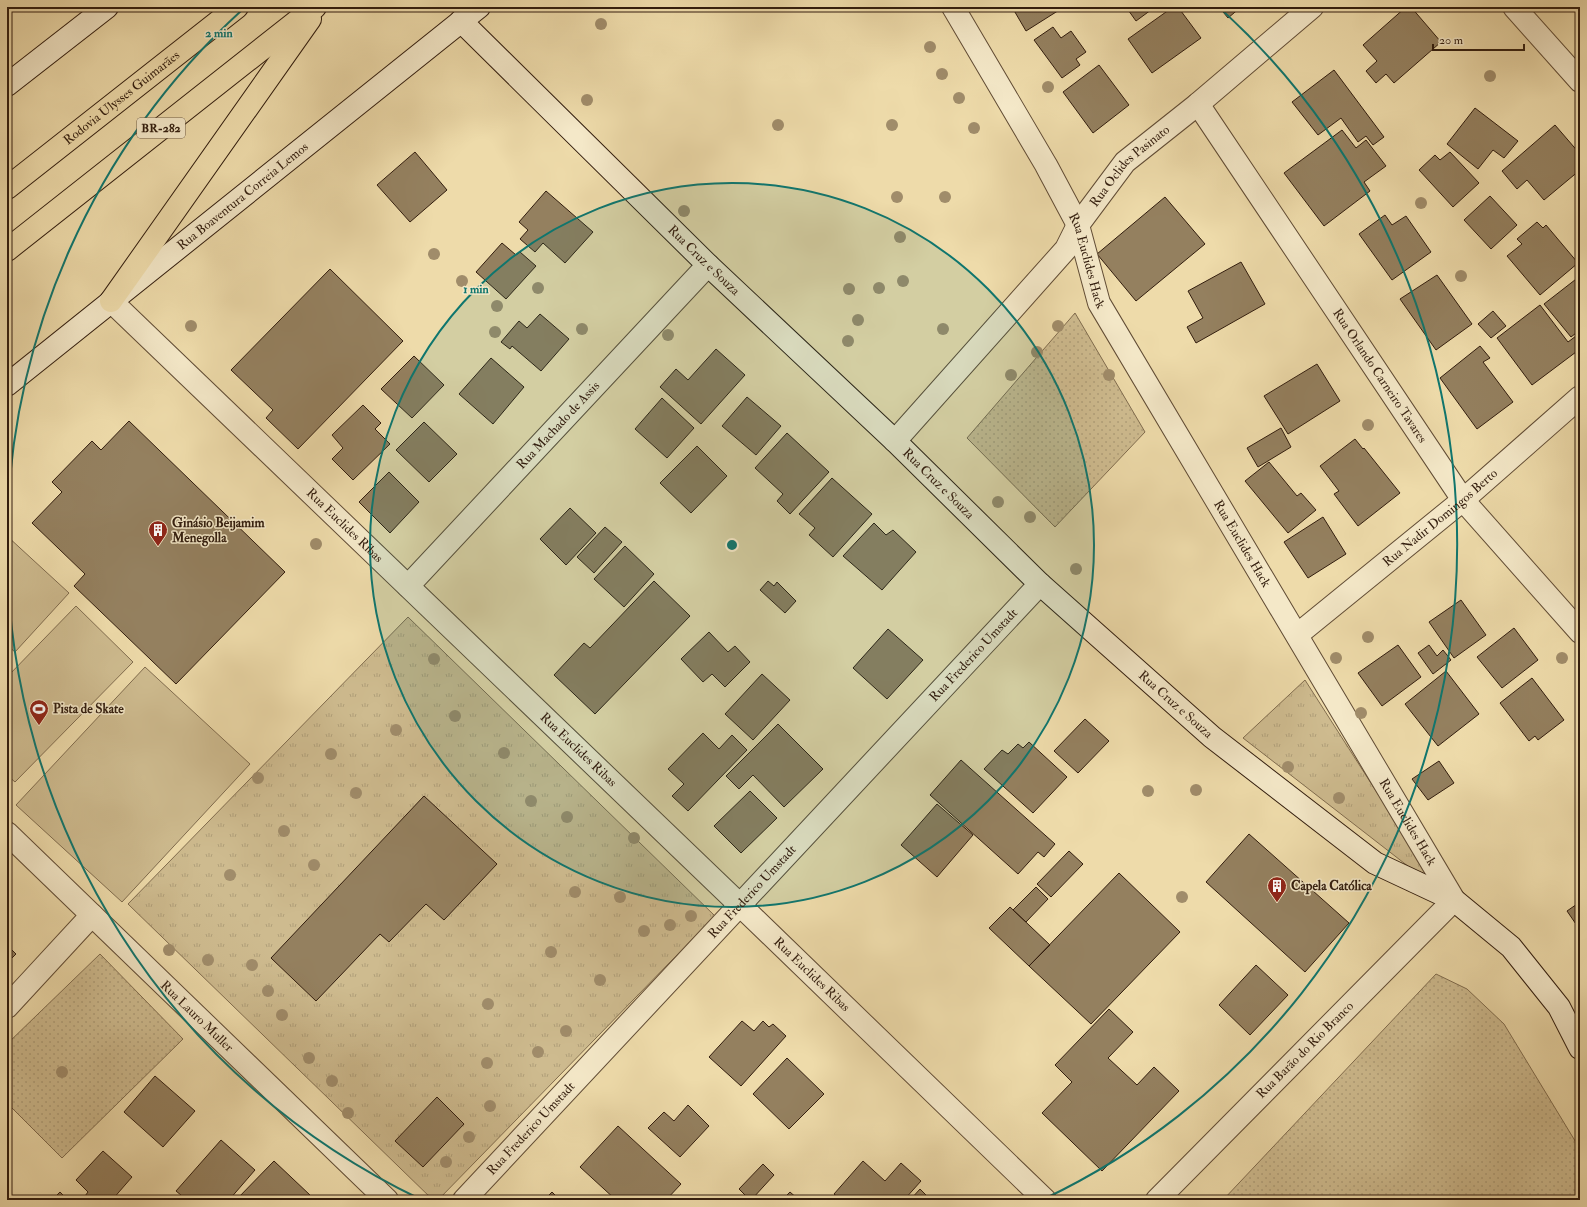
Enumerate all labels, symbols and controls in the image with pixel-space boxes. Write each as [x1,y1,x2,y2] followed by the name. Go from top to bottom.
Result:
[205,26,233,41] text: 2 min
[1433,26,1524,52] scale bar
[1439,33,1464,48] text: 20 m
[60,47,183,148] street label: Rodovia Ulysses Guimarães
[137,118,185,138] road number: BR-282
[1086,122,1173,210] street label: Rua Oclides Pasinato
[174,139,312,254] street label: Rua Boaventura Correia Lemos
[1065,210,1109,312] street label: Rua Euclides Hack
[664,222,744,299] street label: Rua Cruz e Souza
[463,282,490,297] text: 1 min
[1329,306,1431,446] street label: Rua Orlando Carneiro Tavares
[513,378,604,473] street label: Rua Machado de Assis
[899,445,978,523] street label: Rua Cruz e Souza
[1379,465,1501,570] street label: Rua Nadir Domingos Berto
[303,485,387,566] street label: Rua Euclides Ribas
[1210,497,1275,591] street label: Rua Euclides Hack
[171,515,266,547] place label: Ginásio Beijamim Menegolla
[147,519,169,547] building icon: Ginásio Beijamim Menegolla
[725,538,739,552] centre of rings
[926,605,1021,705] street label: Rua Frederico Umstadt
[1135,667,1216,742] street label: Rua Cruz e Souza
[28,698,50,726] sports icon: Pista de Skate
[53,701,124,717] place label: Pista de Skate
[537,709,620,791] street label: Rua Euclides Ribas
[1376,776,1440,869] street label: Rua Euclides Hack
[705,842,800,942] street label: Rua Frederico Umstadt
[1266,875,1288,903] building icon: Capela Católica
[1291,878,1372,895] place label: Capela Católica
[770,934,854,1015] street label: Rua Euclides Ribas
[157,978,237,1055] street label: Rua Lauro Muller
[1253,998,1357,1102] street label: Rua Barão do Rio Branco
[484,1078,578,1178] street label: Rua Frederico Umstadt

